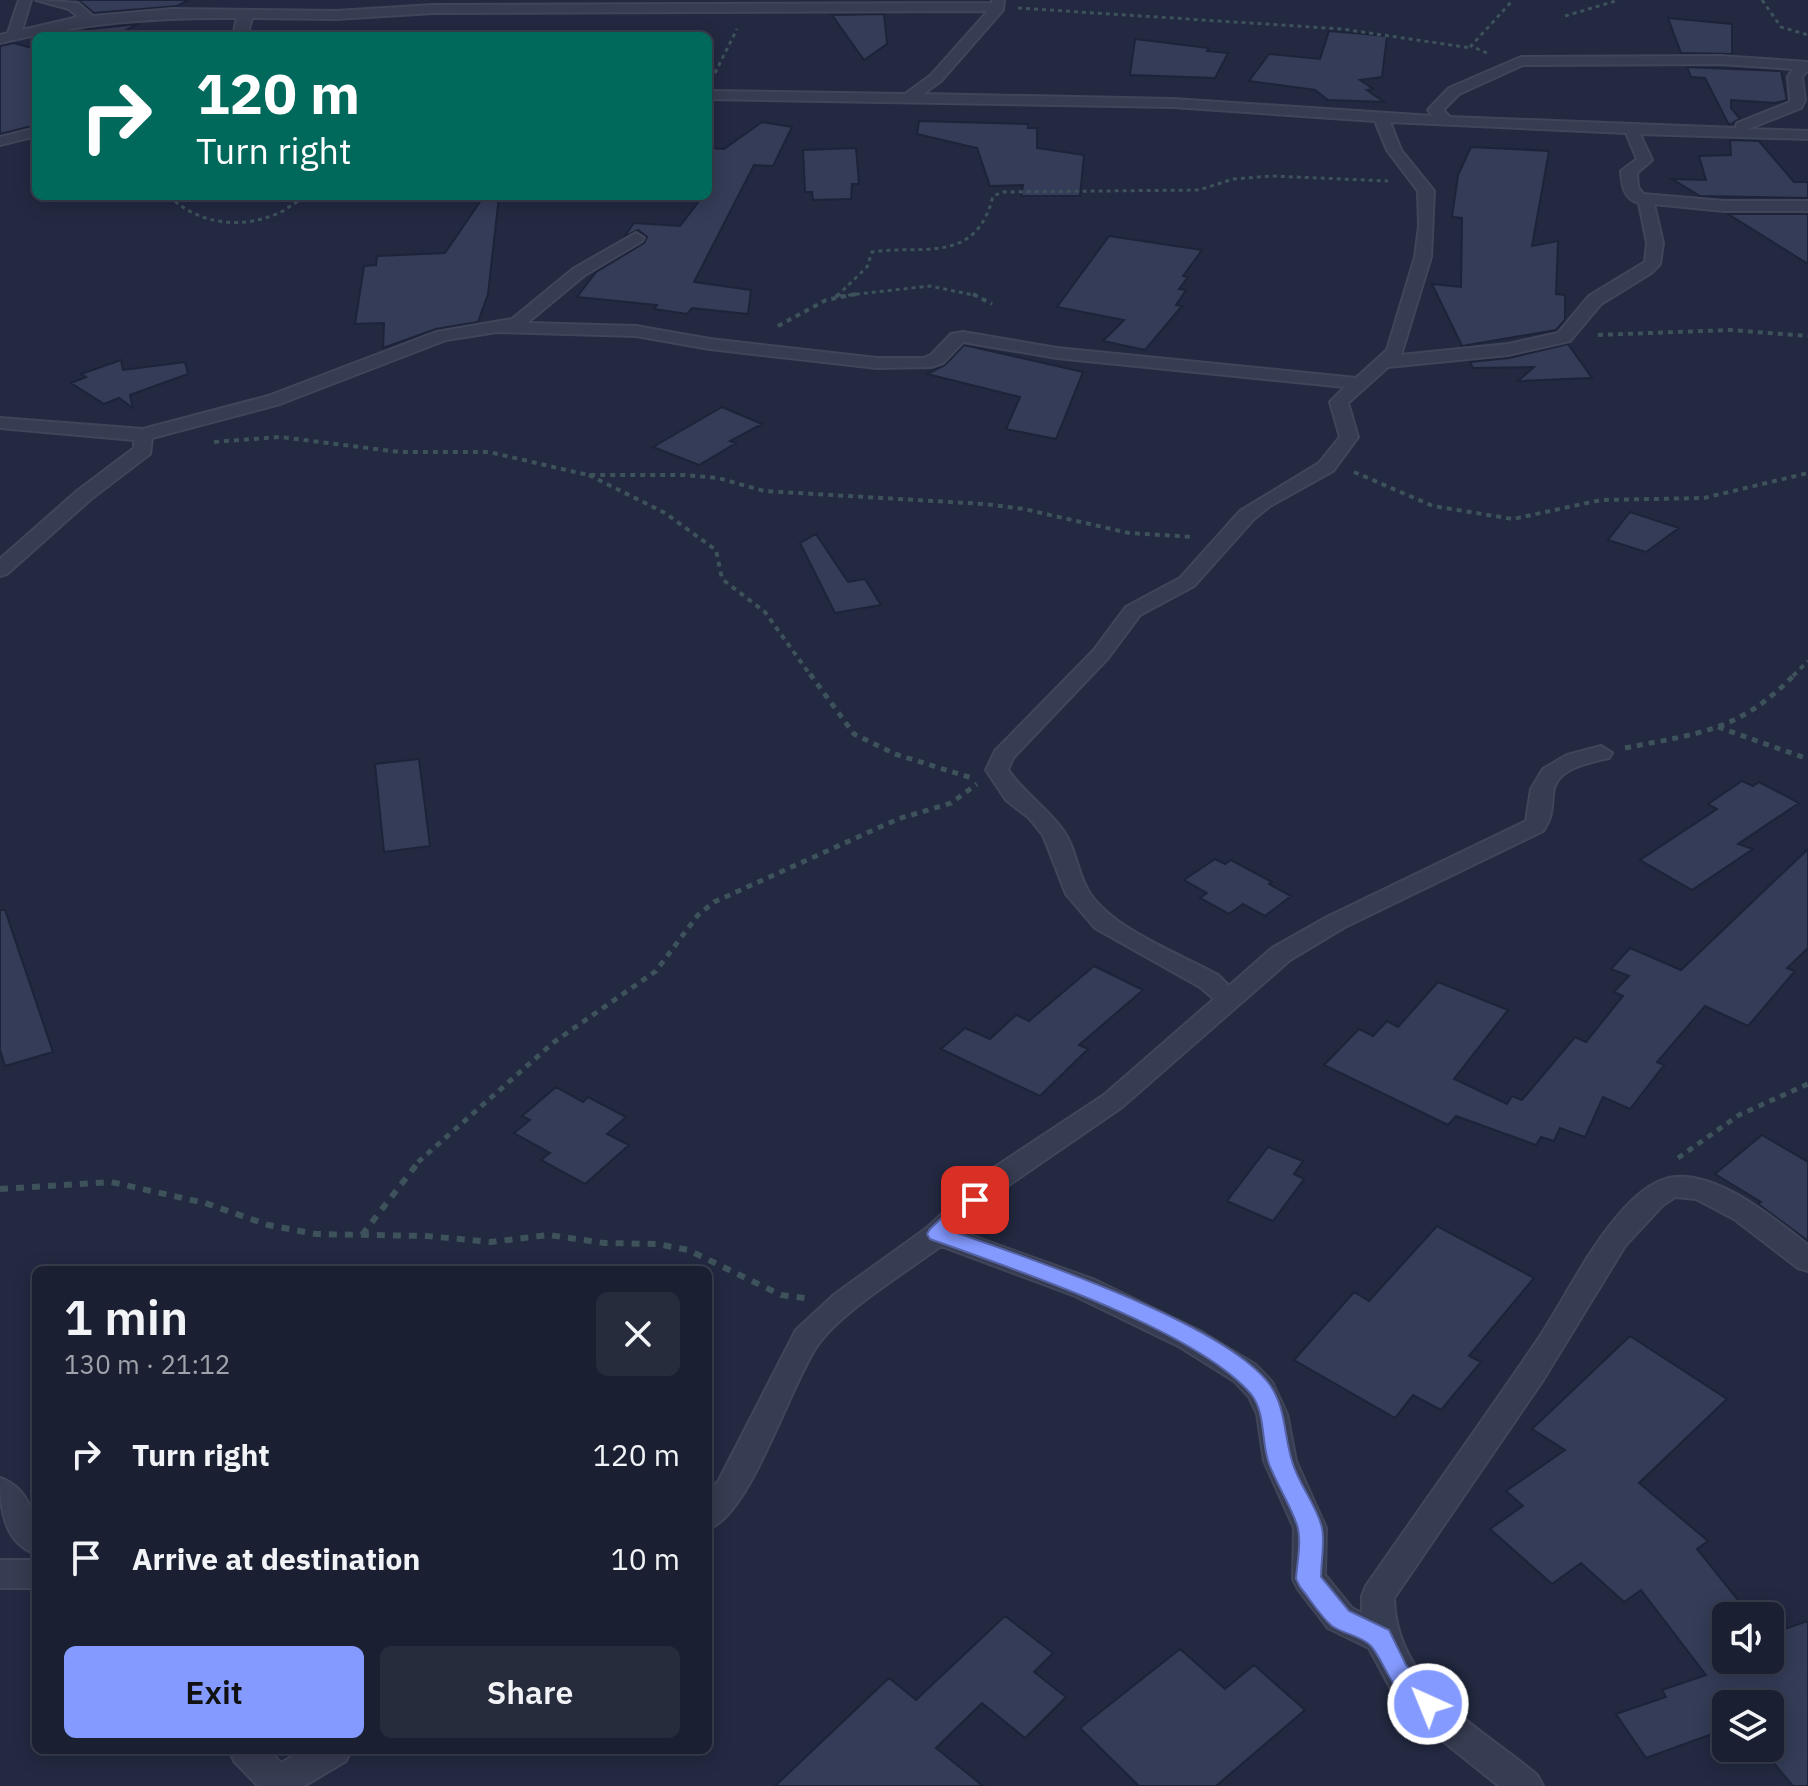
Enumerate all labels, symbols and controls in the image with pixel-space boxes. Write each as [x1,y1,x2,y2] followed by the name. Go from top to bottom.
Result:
[196,57,360,129] text: 120 m
[64,64,168,168] icon: right
[196,127,352,174] text: Turn right
[941,1166,1009,1234] pin
[953,1178,997,1222] icon: arrive
[64,1286,188,1348] text: 1 min
[596,1292,680,1376] button: close
[64,1347,230,1381] text: 130 m · 21:12
[64,1432,108,1476] icon: right
[132,1435,270,1474] text: Turn right
[593,1435,680,1474] text: 120 m
[64,1536,108,1580] icon: arrive
[132,1539,420,1578] text: Arrive at destination
[611,1539,680,1578] text: 10 m
[1712,1602,1784,1762] map controls
[1712,1602,1784,1674] button: sound
[64,1646,364,1738] button: Exit
[380,1646,680,1738] button: Share
[1386,1662,1470,1746] position arrow
[1712,1690,1784,1762] button: layers

